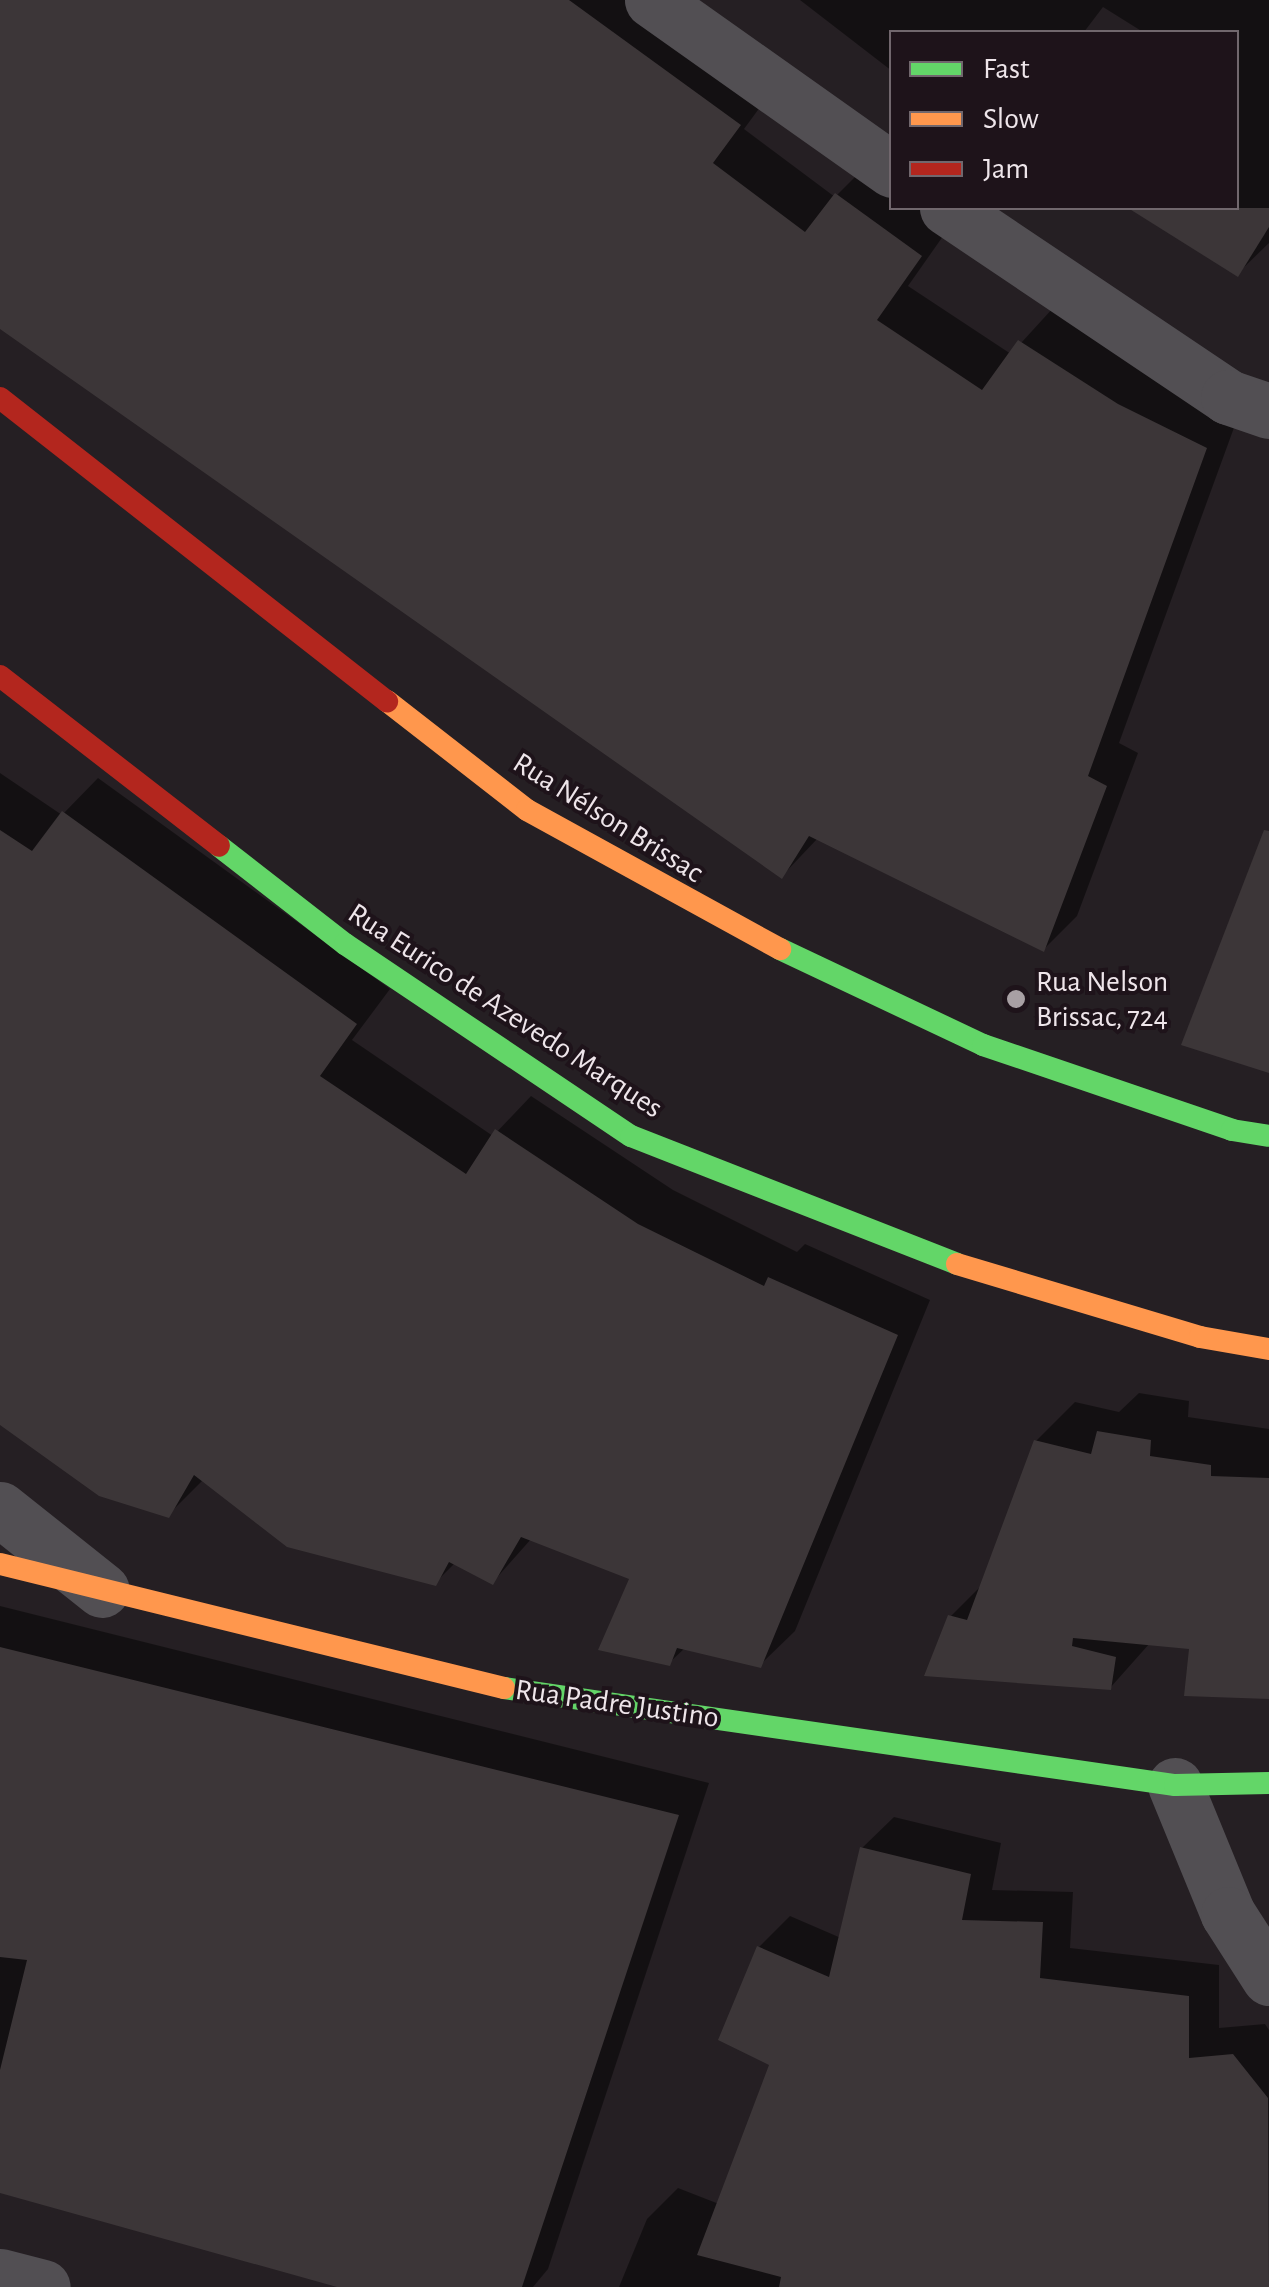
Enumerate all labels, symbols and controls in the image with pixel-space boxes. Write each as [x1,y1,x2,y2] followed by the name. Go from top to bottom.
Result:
[889,30,1239,210] legend
[983,54,1030,84] text: Fast
[983,104,1039,134] text: Slow
[983,154,1029,184] text: Jam
[506,745,710,891] street label: Rua Nélson Brissac
[341,896,669,1126] street label: Rua Eurico de Azevedo Marques
[1036,964,1168,1034] place label: Rua Nelson Brissac, 724
[1005,988,1027,1010] marker: Rua Nelson Brissac, 724
[513,1672,721,1736] street label: Rua Padre Justino

